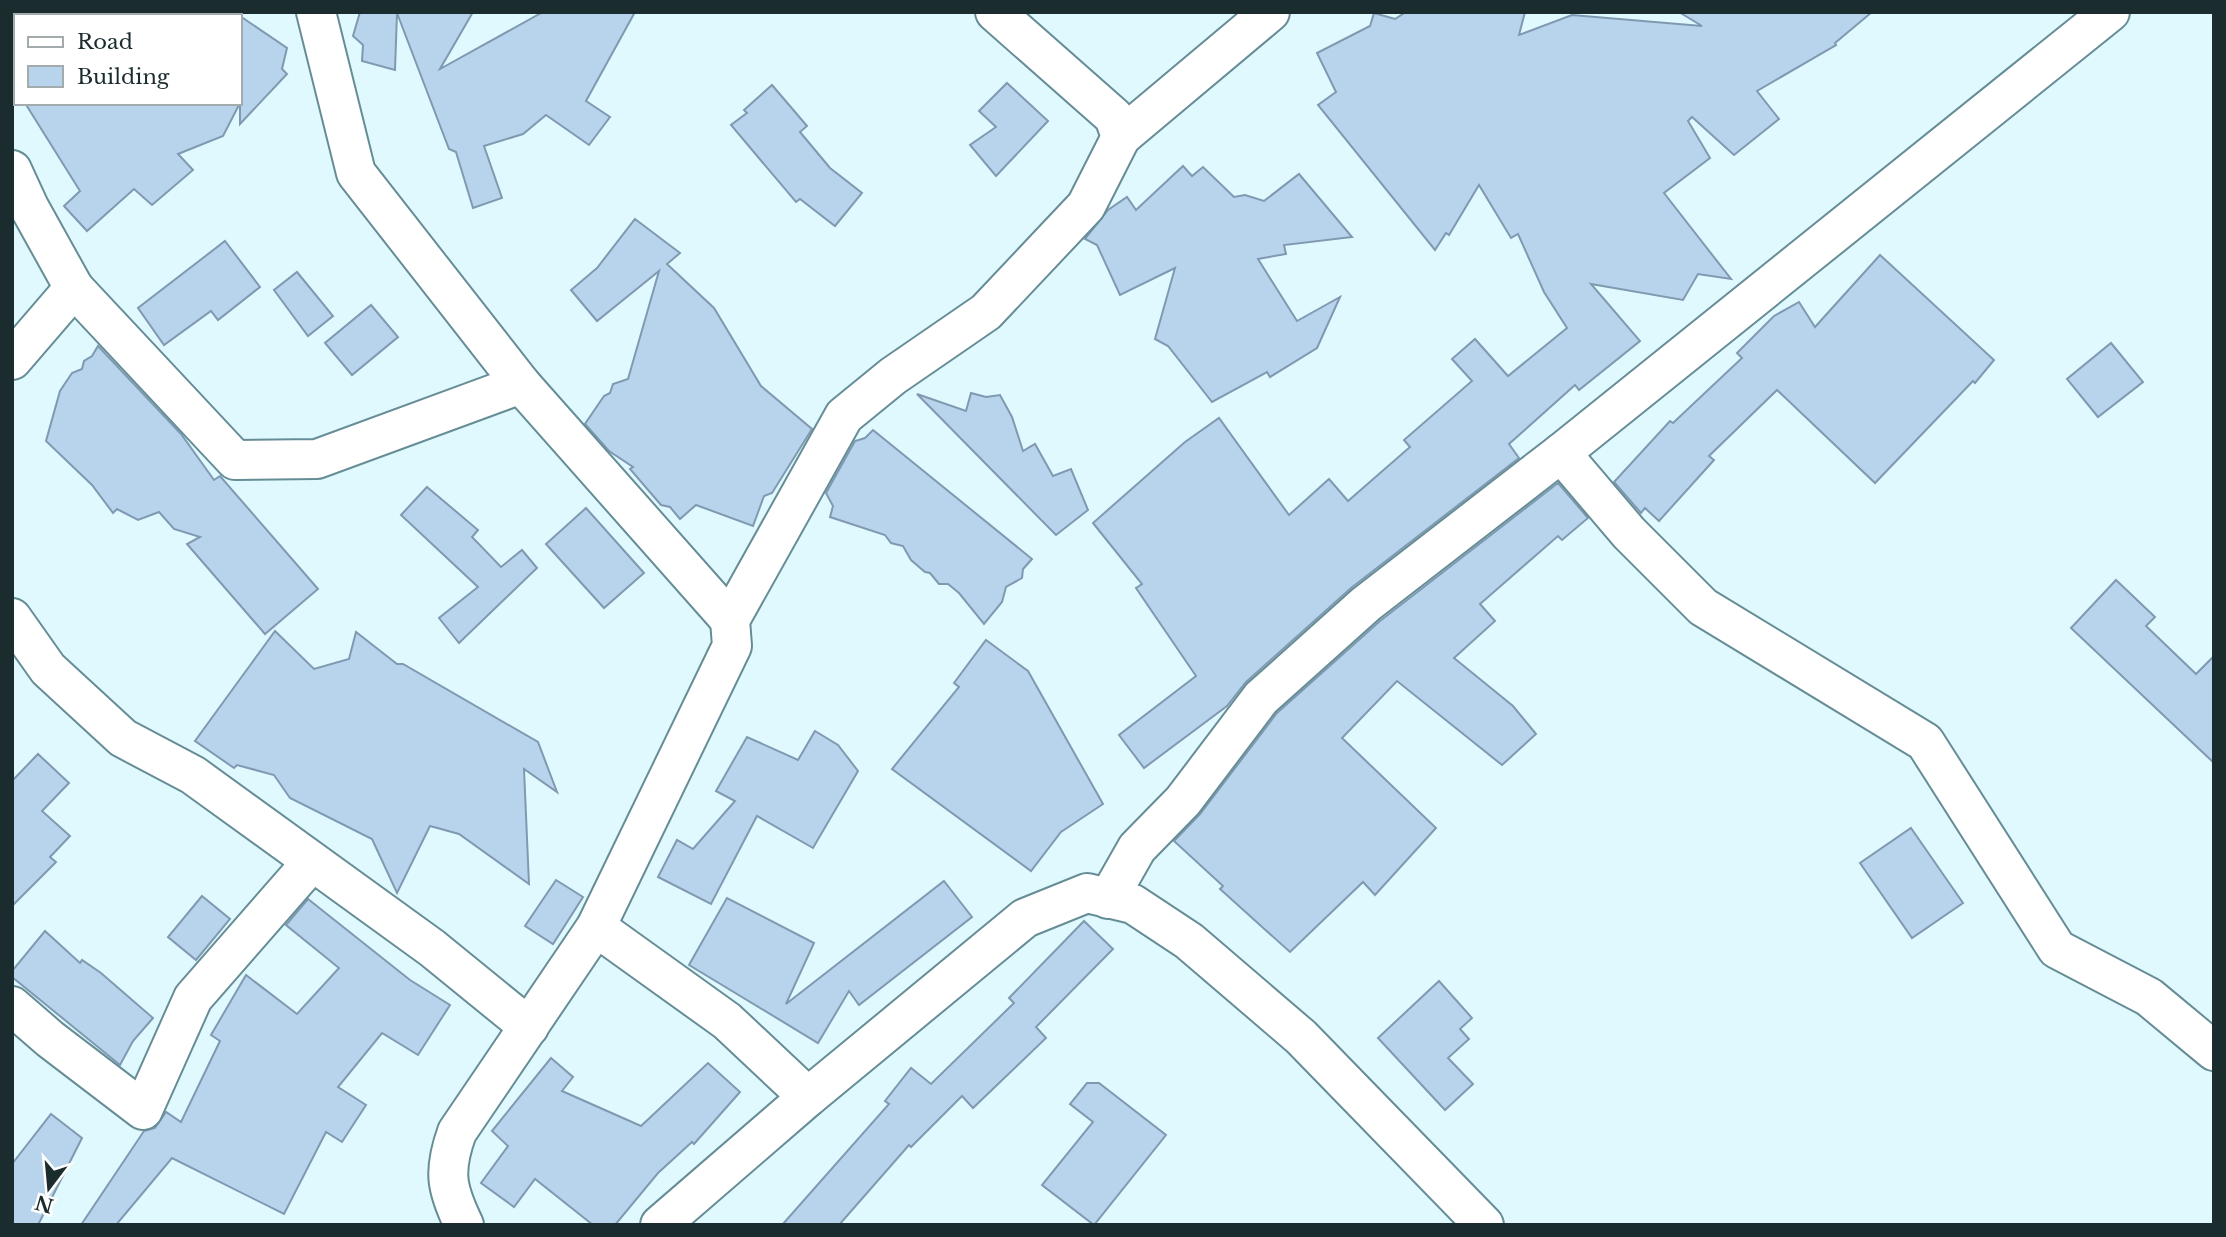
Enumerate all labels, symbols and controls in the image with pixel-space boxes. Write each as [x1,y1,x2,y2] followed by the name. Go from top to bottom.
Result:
[14,14,242,105] legend
[77,29,133,55] text: Road
[77,64,170,90] text: Building
[14,1153,84,1223] north arrow
[33,1190,56,1217] text: N

